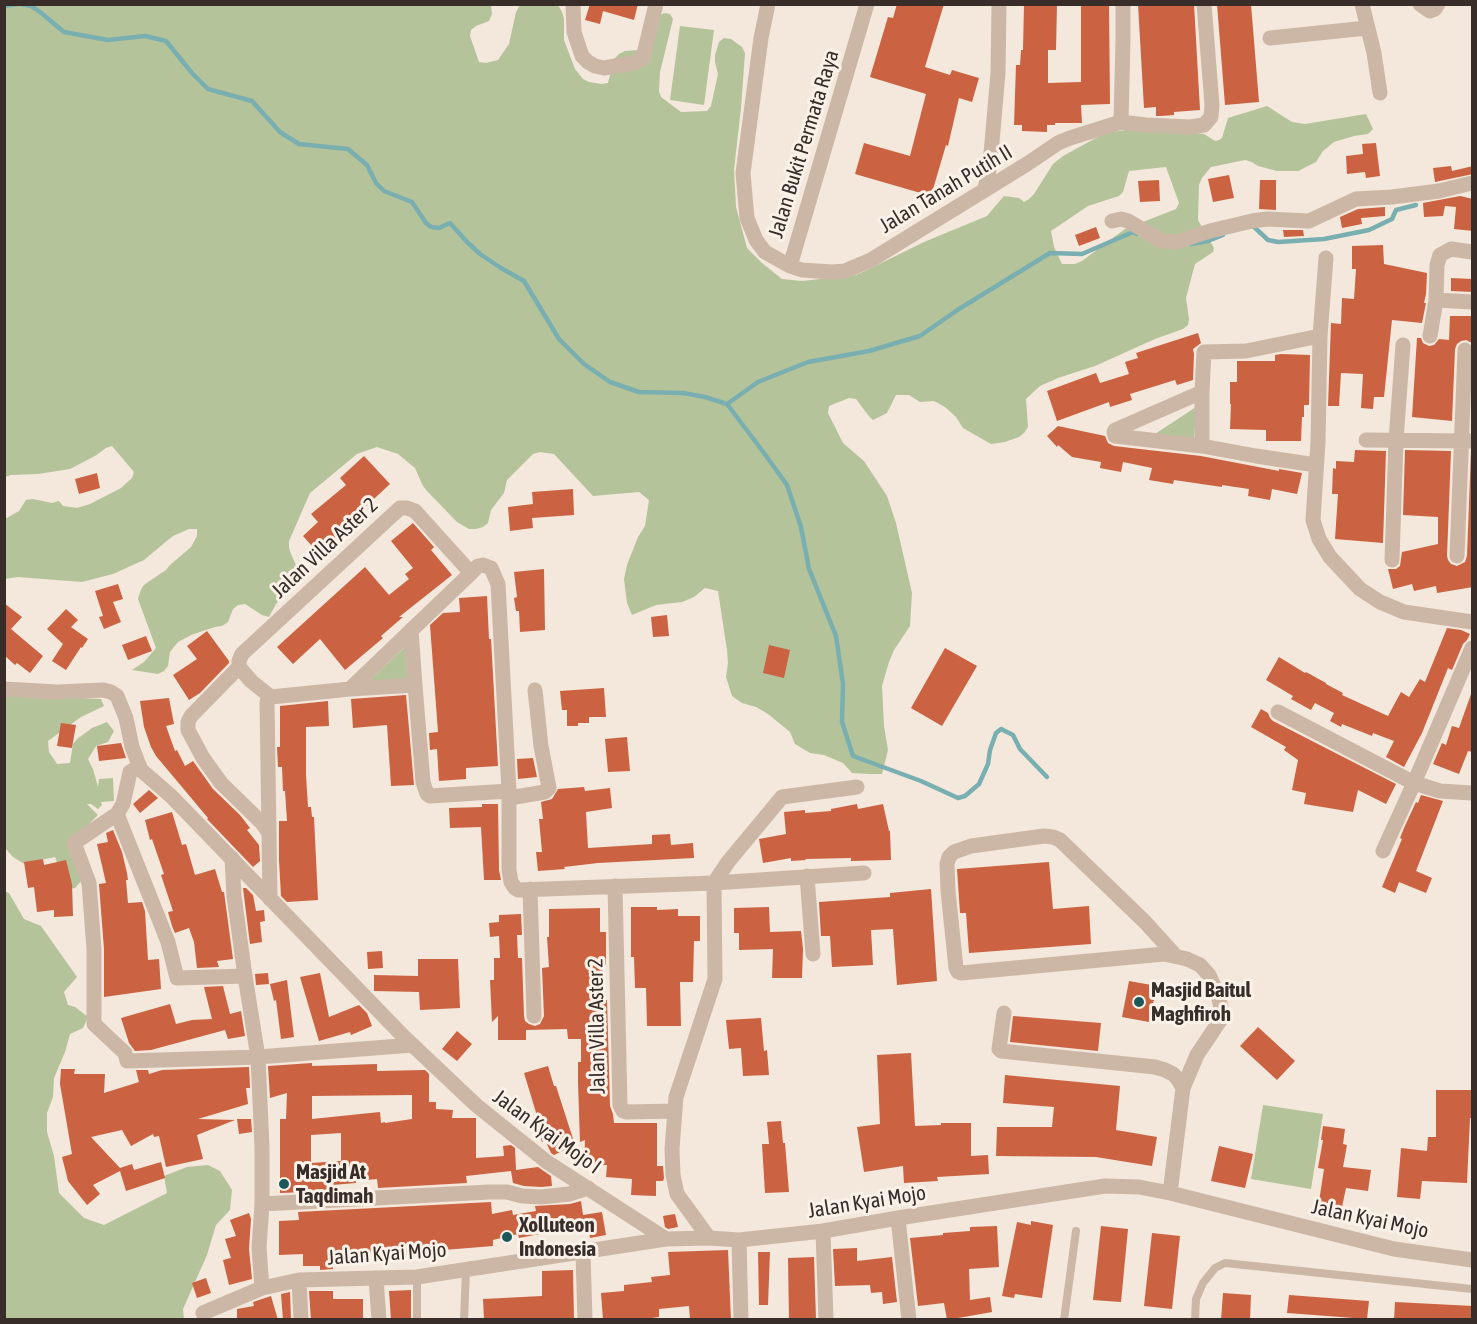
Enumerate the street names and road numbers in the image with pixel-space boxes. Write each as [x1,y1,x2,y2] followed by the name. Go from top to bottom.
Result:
[763,47,845,241] street label: Jalan Bukit Permata Raya
[875,139,1017,239] street label: Jalan Tanah Putih II
[267,492,383,604] street label: Jalan Villa Aster 2
[583,958,611,1094] street label: Jalan Villa Aster 2
[488,1084,606,1180] street label: Jalan Kyai Mojo I
[806,1180,928,1224] street label: Jalan Kyai Mojo
[1309,1194,1431,1244] street label: Jalan Kyai Mojo
[327,1237,447,1271] street label: Jalan Kyai Mojo

